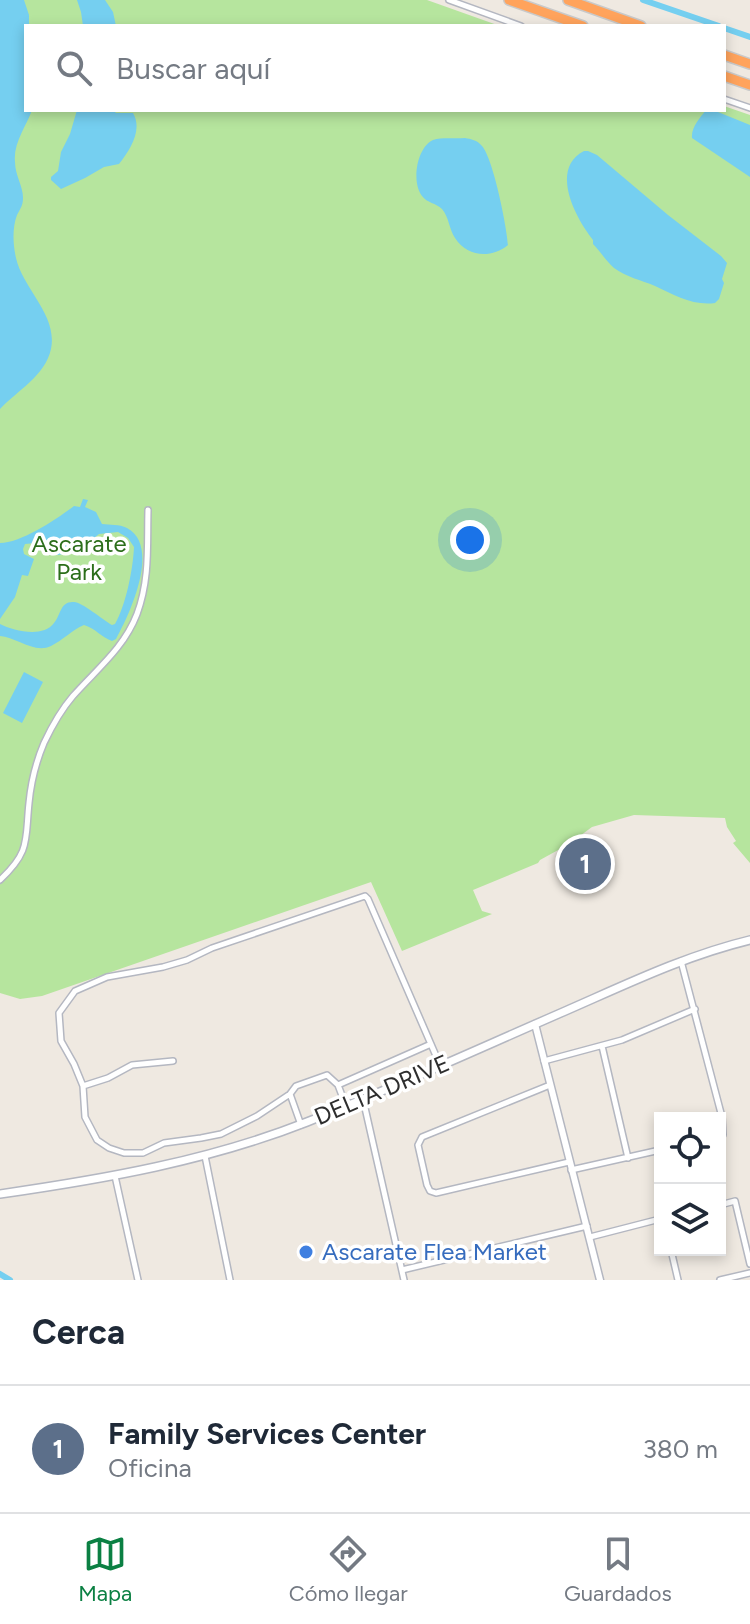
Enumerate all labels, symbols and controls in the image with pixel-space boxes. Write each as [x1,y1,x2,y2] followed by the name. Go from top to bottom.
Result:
[24,24,726,112] search box
[52,46,96,90] icon: search
[116,50,270,87] text: Buscar aquí
[450,520,490,560] your location
[31,529,127,586] park label: Ascarate Park
[559,834,611,894] pin: 1
[310,1048,454,1131] street label: DELTA DRIVE
[654,1112,726,1256] map controls
[654,1112,726,1184] button: locate
[654,1184,726,1256] button: layers
[322,1237,547,1266] place label: Ascarate Flea Market
[297,1243,315,1261] marker: Ascarate Flea Market
[32,1312,125,1353] text: Cerca
[108,1415,426,1452] text: Family Services Center
[53,1433,63,1465] text: 1
[643,1433,718,1465] text: 380 m
[108,1452,192,1484] text: Oficina
[78,1532,132,1607] tab: Mapa
[289,1532,408,1607] tab: Cómo llegar
[564,1532,672,1607] tab: Guardados

